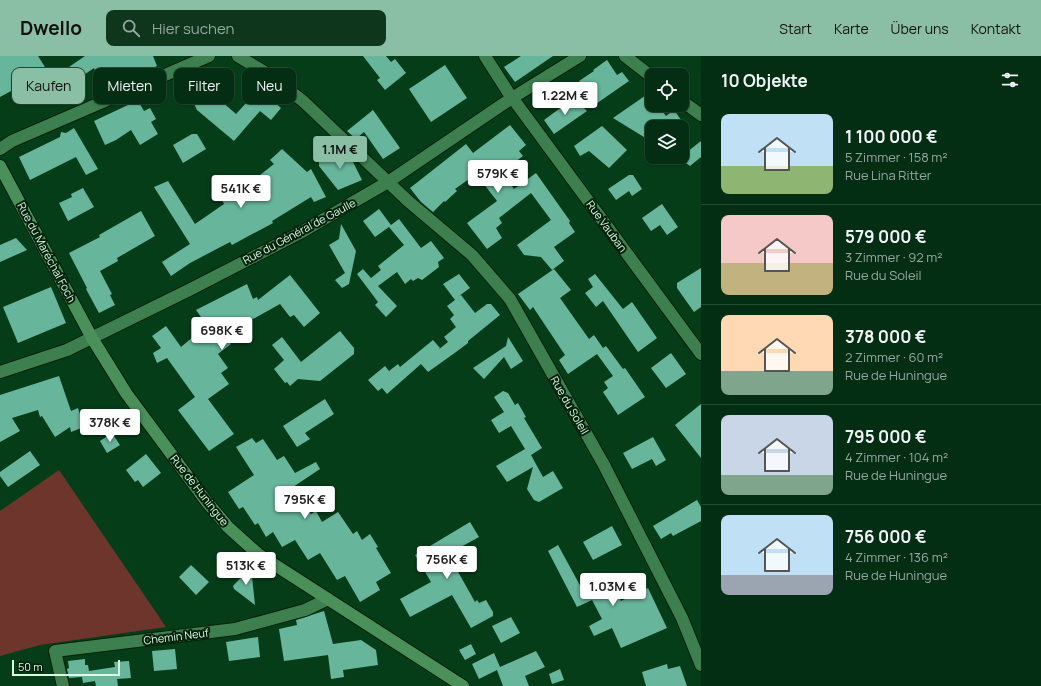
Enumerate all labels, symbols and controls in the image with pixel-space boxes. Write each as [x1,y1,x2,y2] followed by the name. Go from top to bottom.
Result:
[106,10,386,46] search box
[20,15,82,41] text: Dwello
[120,17,142,39] icon: search
[152,18,234,39] text: Hier suchen
[779,19,812,38] text: Start
[834,19,869,38] text: Karte
[891,19,949,38] text: Über uns
[971,19,1021,38] text: Kontakt
[12,68,85,104] chip: Kaufen
[93,68,166,104] chip: Mieten
[174,68,234,104] chip: Filter
[242,68,296,104] chip: Neu
[645,68,689,164] map controls
[645,68,689,112] button: locate
[721,69,808,92] text: 10 Objekte
[999,69,1021,91] icon: filters
[528,82,602,116] pin: 1.22M €
[541,86,589,104] text: 1.22M €
[645,120,689,164] button: layers
[845,125,938,148] text: 1 100 000 €
[753,130,801,178] icon: home
[307,136,373,170] pin: 1.1M €
[322,140,358,158] text: 1.1M €
[845,148,948,166] text: 5 Zimmer · 158 m²
[465,160,531,194] pin: 579K €
[477,164,519,182] text: 579K €
[845,166,932,184] text: Rue Lina Ritter
[208,175,274,209] pin: 541K €
[221,179,261,197] text: 541K €
[240,195,359,267] street label: Rue du Général de Gaulle
[583,197,631,255] street label: Rue Vauban
[14,199,80,305] street label: Rue du Maréchal Foch
[845,225,927,248] text: 579 000 €
[753,231,801,279] icon: home
[845,248,943,266] text: 3 Zimmer · 92 m²
[845,266,922,284] text: Rue du Soleil
[189,317,255,351] pin: 698K €
[200,321,244,339] text: 698K €
[845,325,926,348] text: 378 000 €
[753,331,801,379] icon: home
[845,348,943,366] text: 2 Zimmer · 60 m²
[845,366,947,384] text: Rue de Huningue
[547,373,593,437] street label: Rue du Soleil
[77,409,143,443] pin: 378K €
[89,413,131,431] text: 378K €
[845,425,927,448] text: 795 000 €
[753,431,801,479] icon: home
[845,448,948,466] text: 4 Zimmer · 104 m²
[167,451,233,529] street label: Rue de Huningue
[845,466,947,484] text: Rue de Huningue
[272,486,338,520] pin: 795K €
[284,490,326,508] text: 795K €
[845,525,927,548] text: 756 000 €
[753,531,801,579] icon: home
[414,546,480,580] pin: 756K €
[845,548,948,566] text: 4 Zimmer · 136 m²
[426,550,468,568] text: 756K €
[213,552,279,586] pin: 513K €
[226,556,266,574] text: 513K €
[845,566,947,584] text: Rue de Huningue
[576,573,650,607] pin: 1.03M €
[589,577,637,595] text: 1.03M €
[142,625,210,647] street label: Chemin Neuf
[12,658,120,677] scale bar
[18,659,43,674] text: 50 m

